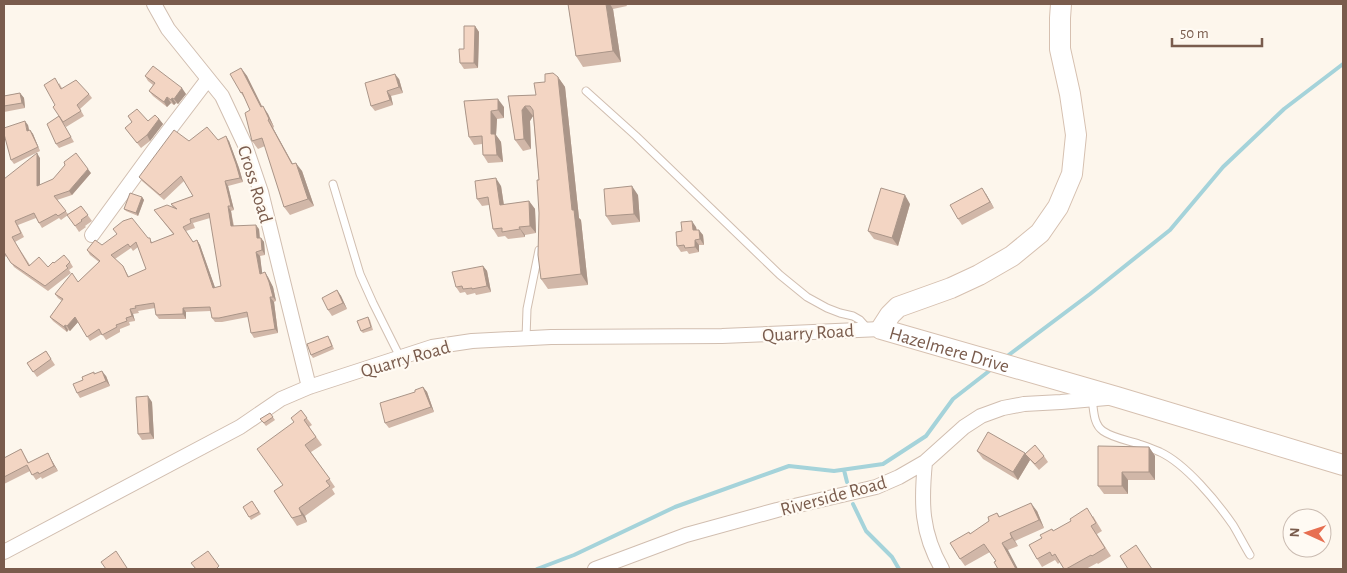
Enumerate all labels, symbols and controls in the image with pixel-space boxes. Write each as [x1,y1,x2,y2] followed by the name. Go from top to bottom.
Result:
[1172,15,1262,47] scale bar
[1180,26,1209,41] text: 50 m
[234,143,275,226] street label: Cross Road
[762,322,855,345] street label: Quarry Road
[887,324,1011,376] street label: Hazelmere Drive
[359,338,452,381] street label: Quarry Road
[778,473,889,520] street label: Riverside Road
[1282,508,1332,558] north arrow
[1288,527,1302,538] text: N

